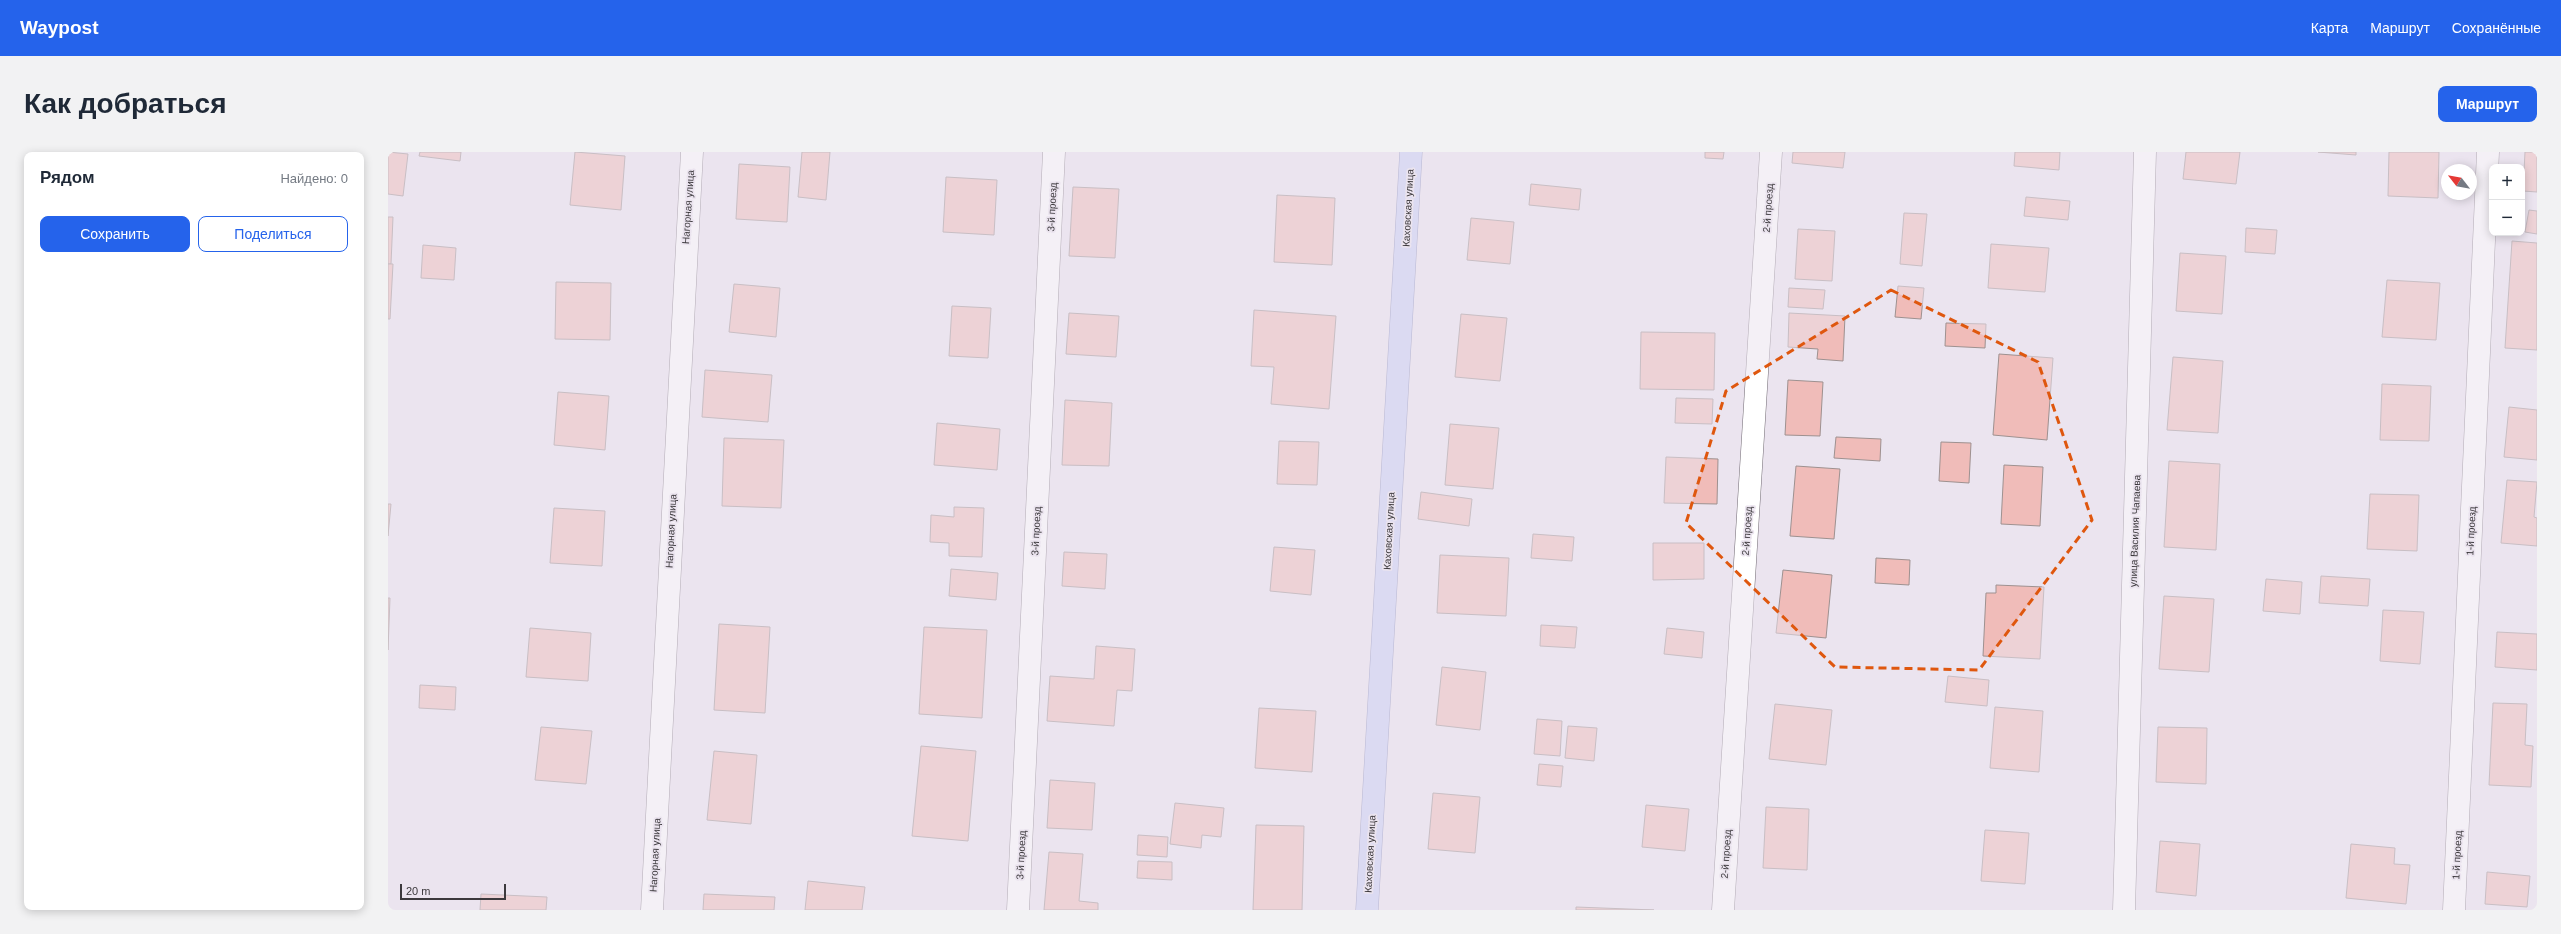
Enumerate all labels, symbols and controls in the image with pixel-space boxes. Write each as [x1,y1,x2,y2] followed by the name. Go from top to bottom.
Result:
[20,17,98,38] text: Waypost
[2311,20,2348,36] text: Карта
[2370,20,2430,36] text: Маршрут
[2452,20,2541,36] text: Сохранённые
[2438,86,2537,122] button: Маршрут
[24,88,226,119] text: Как добраться
[2441,164,2477,200] north arrow
[2489,164,2525,236] map controls
[2489,164,2525,200] button: +
[40,168,95,187] text: Рядом
[1400,168,1416,247] street label: Каховская улица
[680,169,696,244] street label: Нагорная улица
[280,171,348,186] text: Найдено: 0
[1045,182,1059,232] street label: 3-й проезд
[1761,183,1775,233] street label: 2-й проезд
[2489,200,2525,236] button: −
[40,216,190,252] button: Сохранить
[198,216,348,252] button: Поделиться
[2128,474,2142,587] street label: улица Василия Чапаева
[1381,491,1397,570] street label: Каховская улица
[664,493,678,568] street label: Нагорная улица
[1029,506,1043,556] street label: 3-й проезд
[1740,506,1754,556] street label: 2-й проезд
[2464,506,2478,556] street label: 1-й проезд
[1362,814,1378,893] street label: Каховская улица
[648,817,662,892] street label: Нагорная улица
[1719,829,1733,879] street label: 2-й проезд
[1014,830,1028,880] street label: 3-й проезд
[2450,830,2464,880] street label: 1-й проезд
[400,882,506,901] scale bar
[406,885,430,897] text: 20 m

